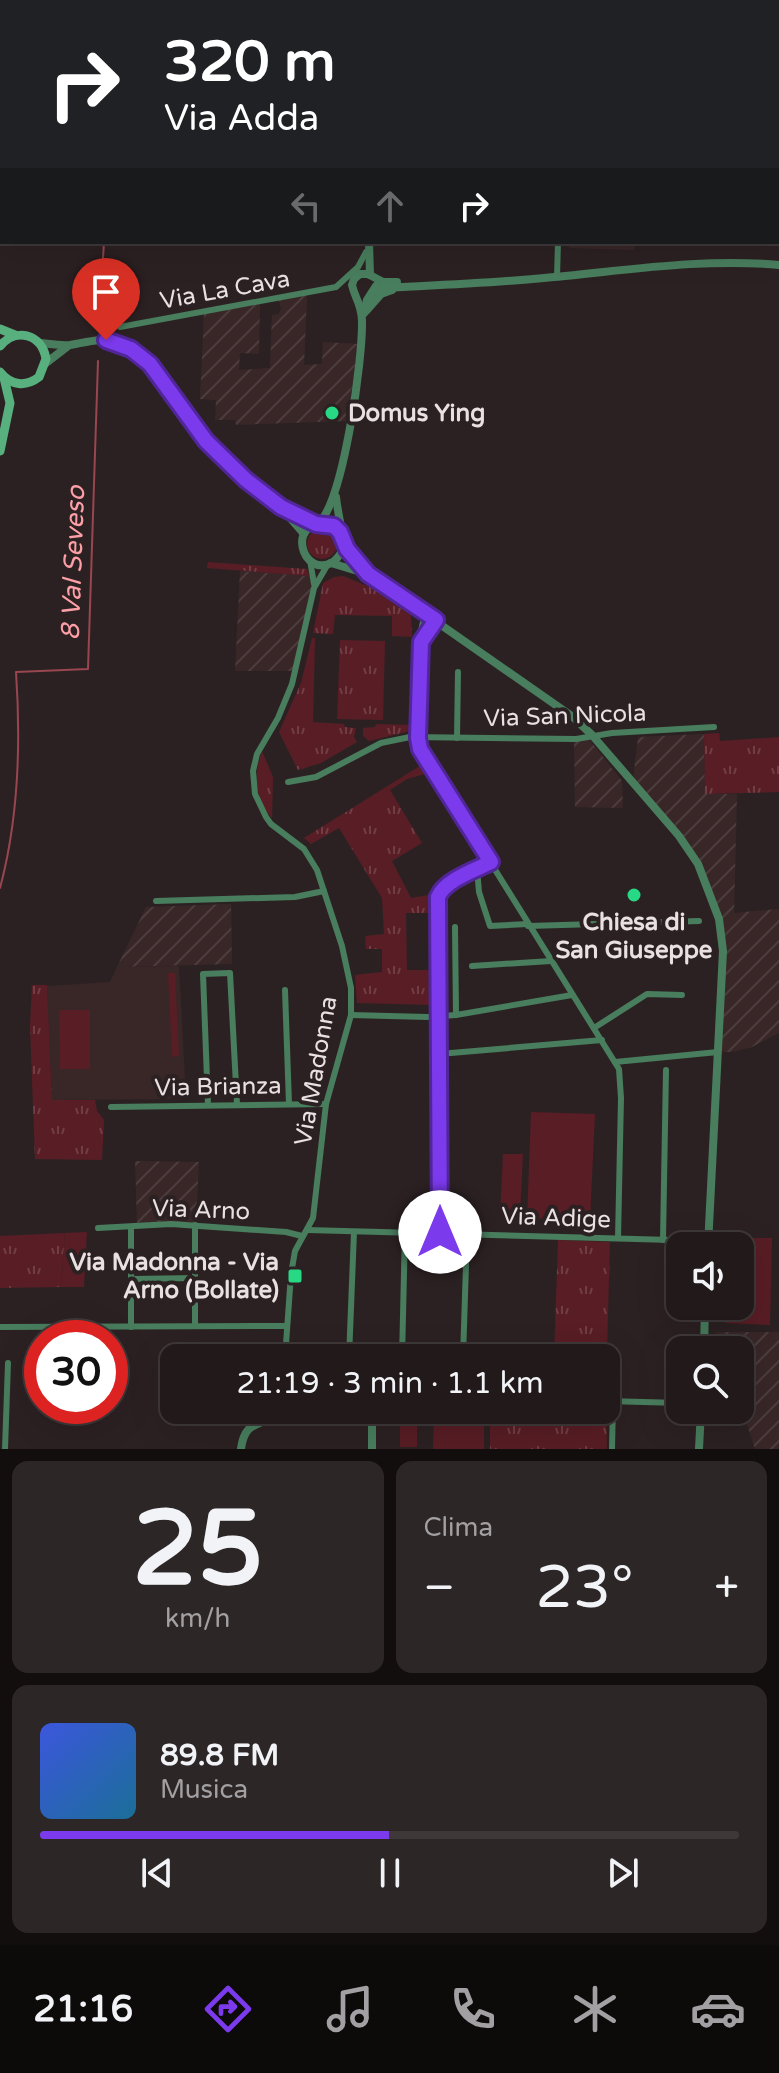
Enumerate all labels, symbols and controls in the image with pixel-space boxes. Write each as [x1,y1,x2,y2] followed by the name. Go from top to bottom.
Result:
[164,29,335,96] text: 320 m
[32,32,136,136] icon: right
[164,97,319,140] text: Via Adda
[284,184,328,228] icon: left
[368,184,412,228] icon: ahead
[452,184,496,228] icon: right
[72,258,140,340] pin
[158,264,292,316] street label: Via La Cava
[84,270,128,314] icon: arrive
[348,399,485,428] place label: Domus Ying
[323,404,341,422] marker: Domus Ying
[55,484,91,641] water label: 8 Val Seveso
[483,699,647,733] street label: Via San Nicola
[625,886,643,904] marker: Chiesa di San Giuseppe
[556,908,713,965] place label: Chiesa di San Giuseppe
[289,994,343,1148] street label: Via Madonna
[154,1071,282,1103] street label: Via Brianza
[398,1190,482,1274] position arrow
[151,1194,251,1226] street label: Via Arno
[501,1202,611,1234] street label: Via Adige
[666,1232,754,1424] map controls
[666,1232,754,1320] button: sound
[70,1248,279,1305] place label: Via Madonna - Via Arno (Bollate)
[286,1267,304,1285] marker: Via Madonna - Via Arno (Bollate)
[24,1320,128,1424] speed limit sign: 30
[666,1336,754,1424] button: search
[236,1365,544,1402] text: 21:19 · 3 min · 1.1 km
[132,1488,263,1613] text: 25
[424,1512,493,1543] text: Clima
[536,1552,634,1624] text: 23°
[424,1562,455,1615] text: −
[714,1562,739,1615] text: +
[165,1603,230,1634] text: km/h
[160,1737,279,1774] text: 89.8 FM
[160,1774,248,1805] text: Musica
[135,1851,179,1895] icon: previous
[368,1851,412,1895] icon: pause
[601,1851,645,1895] icon: next
[200,1981,256,2037] icon: directions
[322,1981,378,2037] icon: music
[445,1981,501,2037] icon: phone
[567,1981,623,2037] icon: climate
[690,1981,746,2037] icon: car
[33,1988,133,2031] text: 21:16

